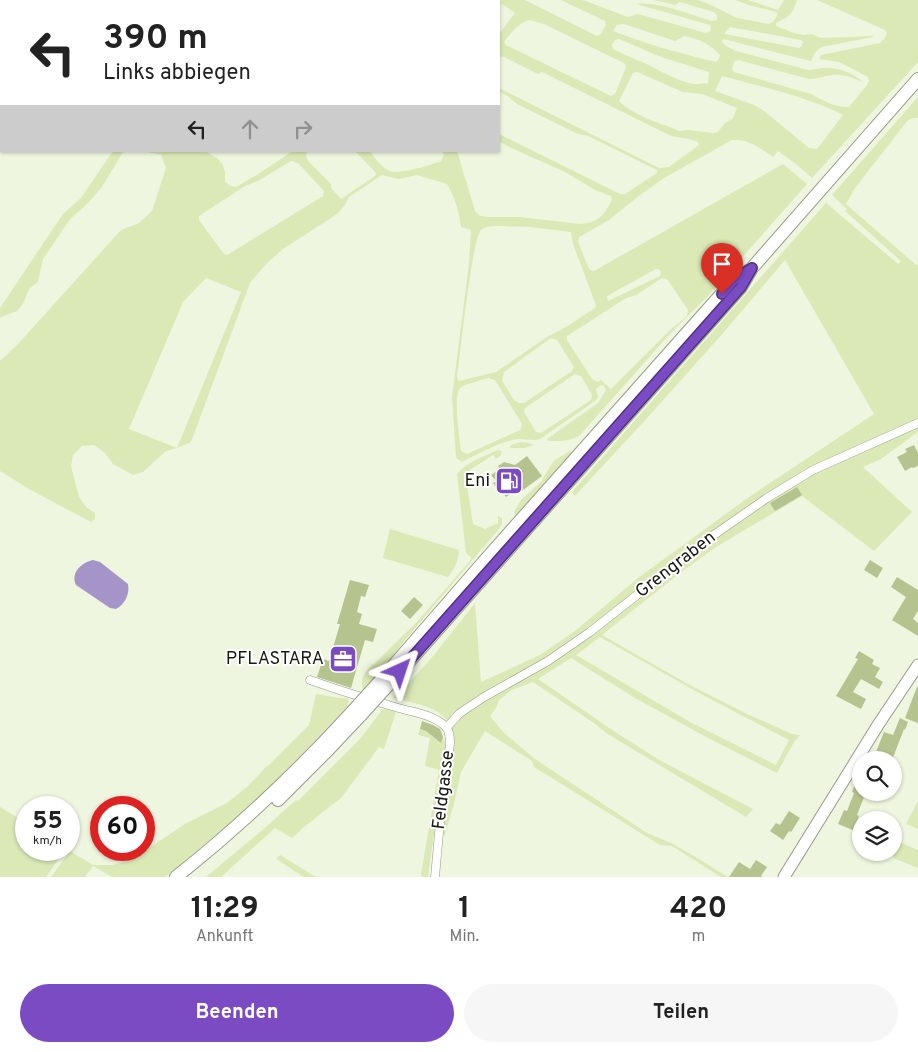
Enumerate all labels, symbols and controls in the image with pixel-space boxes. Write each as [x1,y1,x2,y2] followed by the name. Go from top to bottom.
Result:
[103,17,208,61] text: 390 m
[20,20,85,85] icon: left
[103,60,251,87] text: Links abbiegen
[183,115,211,143] icon: left
[236,115,264,143] icon: ahead
[289,115,317,143] icon: right
[701,243,743,294] pin
[708,250,736,278] icon: arrive
[494,466,524,496] fuel station icon: Eni
[465,470,490,493] place label: Eni
[631,526,721,604] street label: Grengraben
[328,644,358,674] office icon: PFLASTARA
[373,644,425,696] position arrow
[226,648,324,671] place label: PFLASTARA
[428,749,460,831] street label: Feldgasse
[852,751,902,861] map controls
[852,751,902,801] button: search
[90,796,155,861] speed limit sign: 60
[32,806,63,838] text: 55
[852,811,902,861] button: layers
[33,833,62,849] text: km/h
[191,891,259,928] text: 11:29
[458,891,470,928] text: 1
[670,891,727,928] text: 420
[196,927,254,947] text: Ankunft
[450,927,479,947] text: Min.
[692,927,705,947] text: m
[20,984,454,1042] button: Beenden
[464,984,898,1042] button: Teilen

